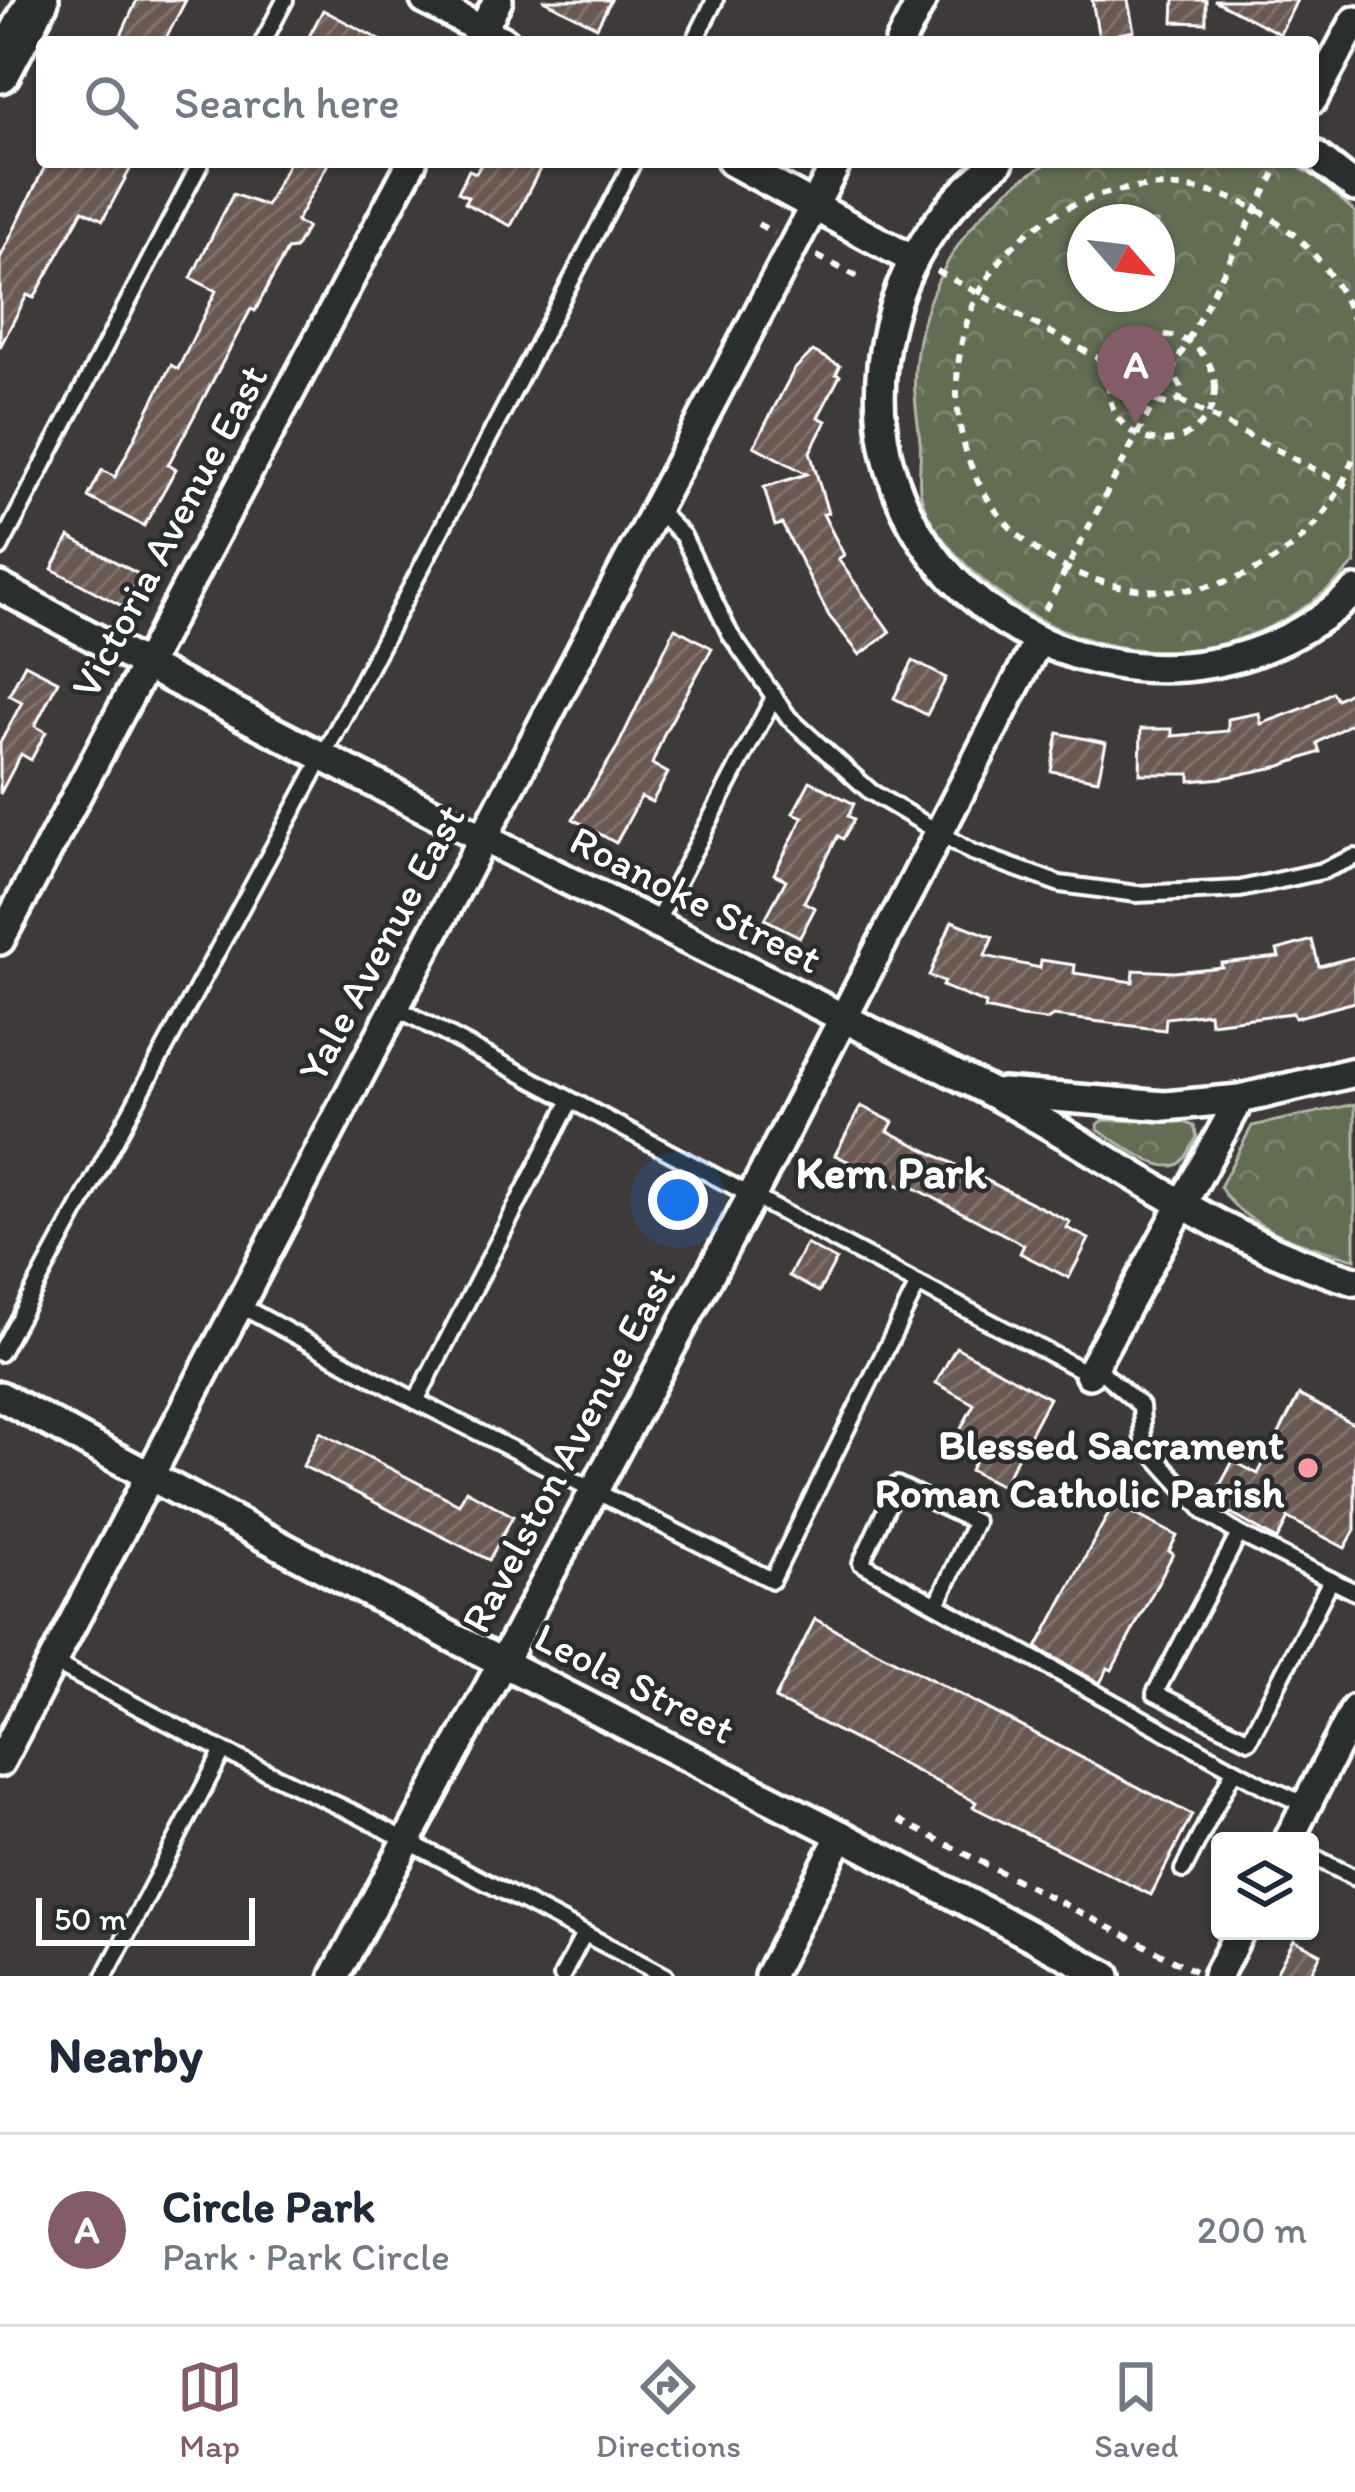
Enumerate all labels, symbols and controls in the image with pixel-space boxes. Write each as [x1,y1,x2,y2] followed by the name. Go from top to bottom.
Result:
[36,36,1319,168] search box
[78,69,144,135] icon: search
[174,75,400,129] text: Search here
[1067,204,1175,312] north arrow
[1097,325,1175,424] pin: A
[60,356,278,706] street label: Victoria Avenue East
[287,796,475,1090] street label: Yale Avenue East
[562,814,830,984] street label: Roanoke Street
[796,1145,987,1199] district label: Kern Park
[648,1170,708,1230] your location
[450,1257,686,1641] street label: Ravelston Avenue East
[875,1419,1285,1518] place label: Blessed Sacrament Roman Catholic Parish
[1295,1455,1321,1481] marker: Blessed Sacrament Roman Catholic Parish
[527,1611,743,1755] street label: Leola Street
[1211,1832,1319,1940] map controls
[1211,1832,1319,1940] button: layers
[36,1892,255,1945] scale bar
[54,1899,127,1938] text: 50 m
[48,2024,203,2085] text: Nearby
[162,2179,375,2233] text: Circle Park
[75,2206,99,2253] text: A
[1197,2206,1307,2253] text: 200 m
[162,2233,450,2280] text: Park · Park Circle
[177,2354,243,2465] tab: Map
[596,2354,741,2465] tab: Directions
[1094,2354,1178,2465] tab: Saved

